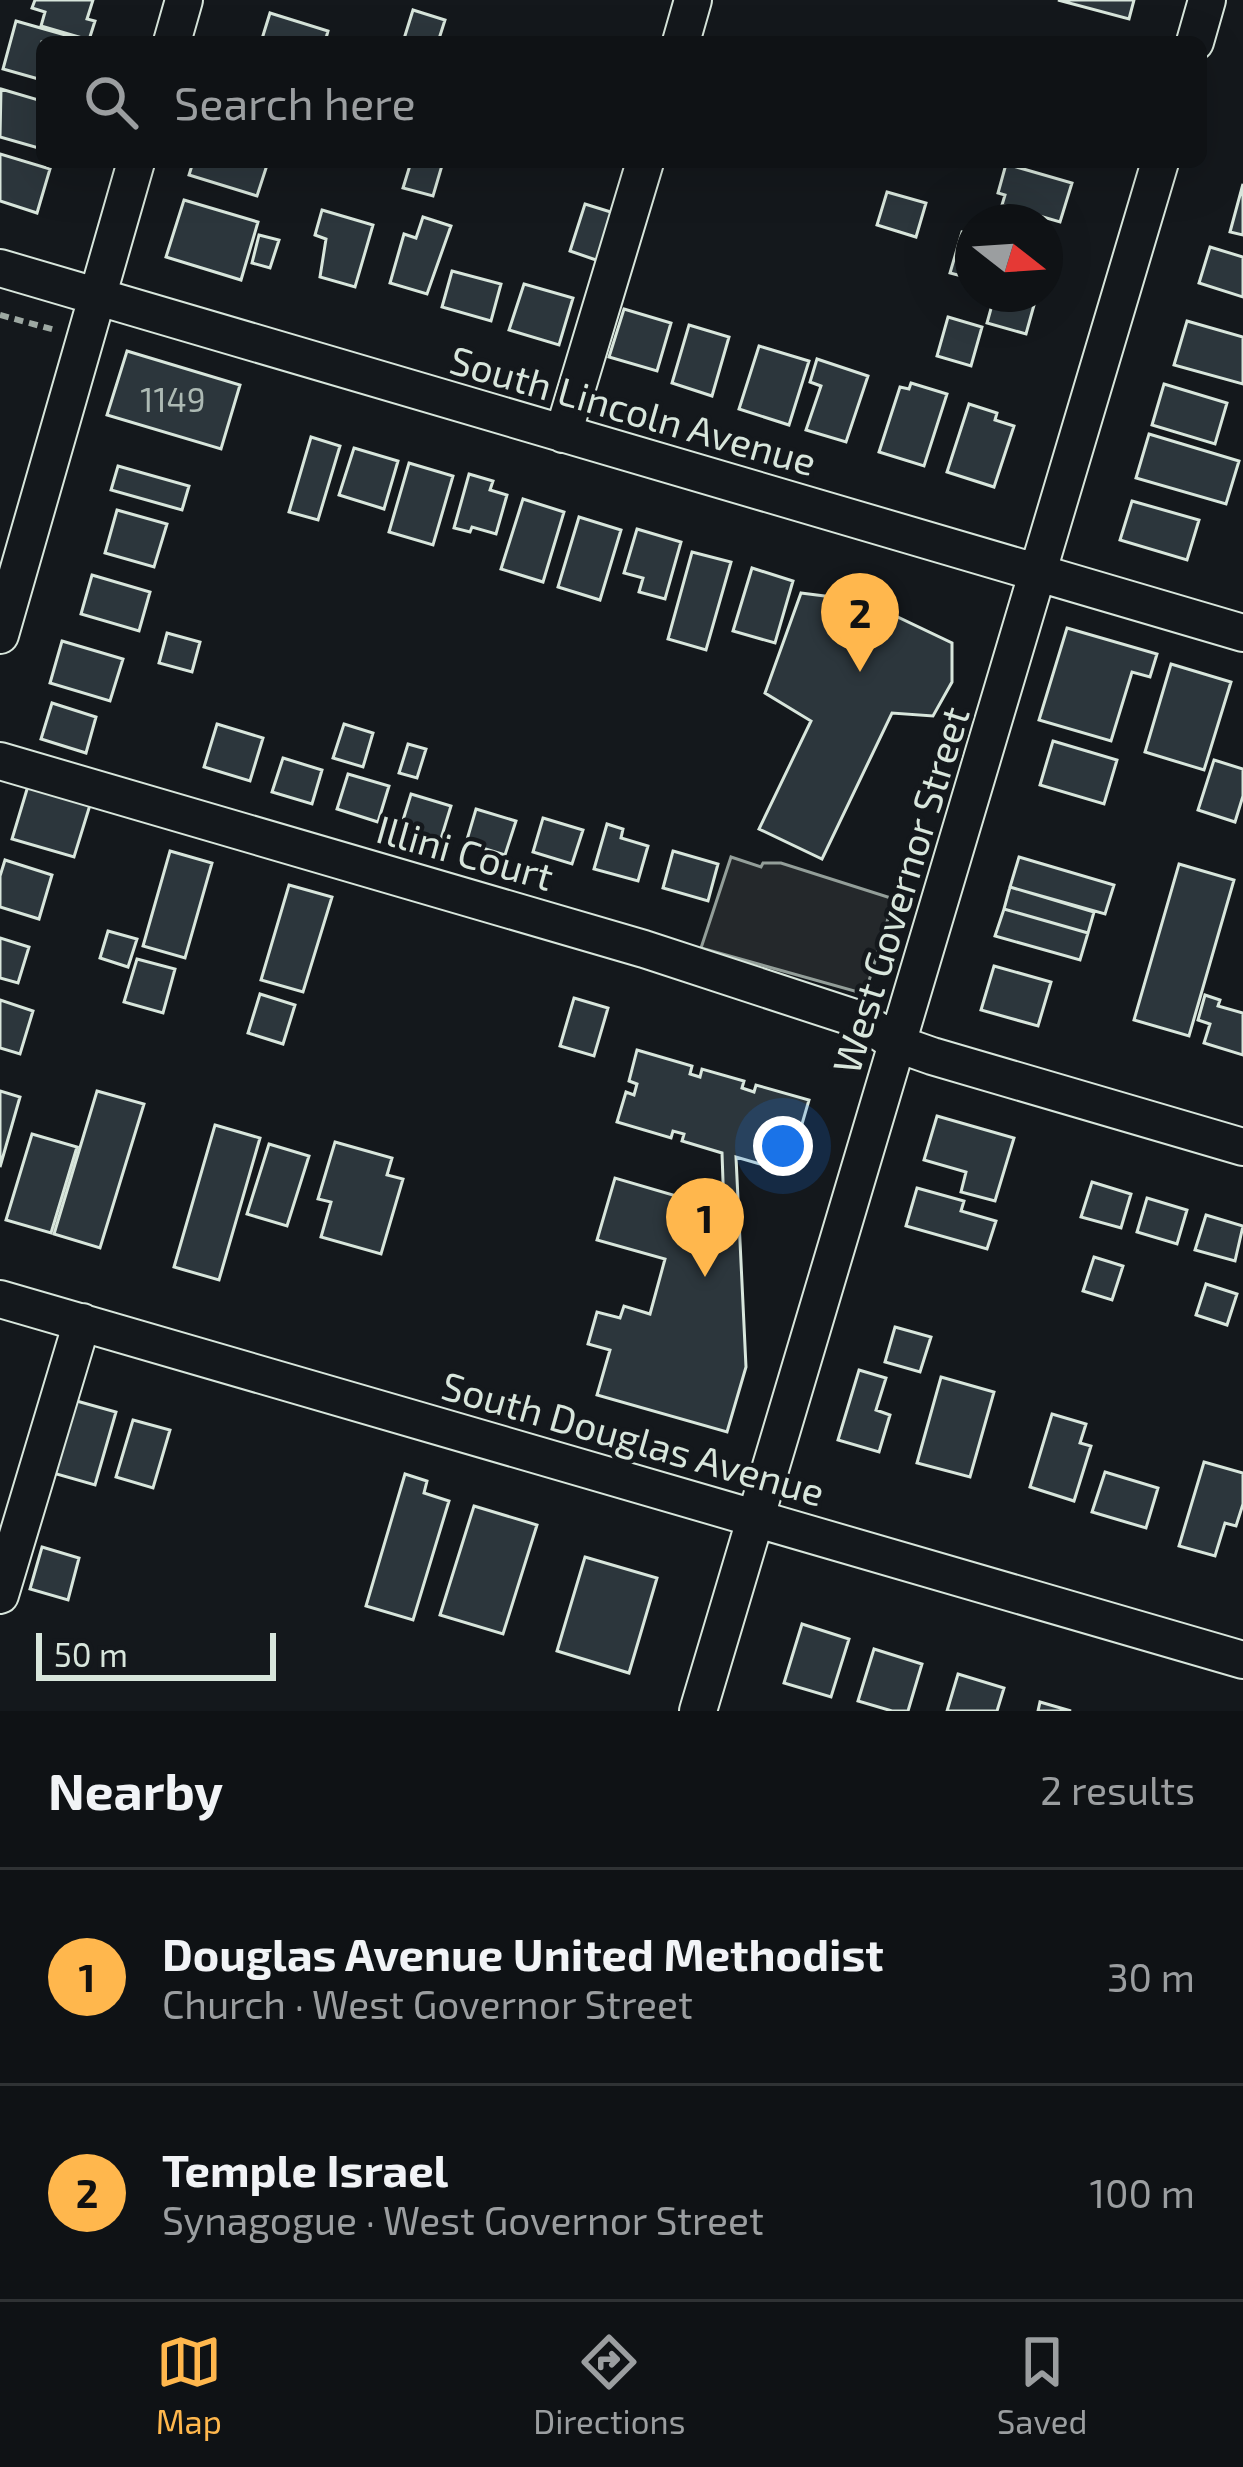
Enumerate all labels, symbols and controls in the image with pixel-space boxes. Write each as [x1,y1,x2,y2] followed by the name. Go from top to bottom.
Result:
[36,36,1207,168] search box
[78,69,144,135] icon: search
[174,75,416,129] text: Search here
[955,204,1063,312] north arrow
[445,335,822,484] street label: South Lincoln Avenue
[140,379,206,419] house number: 1149
[821,573,899,672] pin: 2
[821,701,978,1078] street label: West Governor Street
[372,804,559,899] street label: Illini Court
[753,1116,813,1176] your location
[666,1178,744,1277] pin: 1
[437,1360,830,1515] street label: South Douglas Avenue
[36,1627,276,1680] scale bar
[54,1634,128,1674] text: 50 m
[48,1759,223,1820] text: Nearby
[1040,1766,1195,1813] text: 2 results
[162,1926,884,1980] text: Douglas Avenue United Methodist
[79,1953,95,2000] text: 1
[1107,1953,1195,2000] text: 30 m
[162,1980,693,2027] text: Church · West Governor Street
[162,2142,448,2196] text: Temple Israel
[76,2169,98,2216] text: 2
[1090,2169,1195,2216] text: 100 m
[162,2196,764,2243] text: Synagogue · West Governor Street
[156,2329,222,2441] tab: Map
[533,2329,685,2441] tab: Directions
[997,2329,1087,2441] tab: Saved

